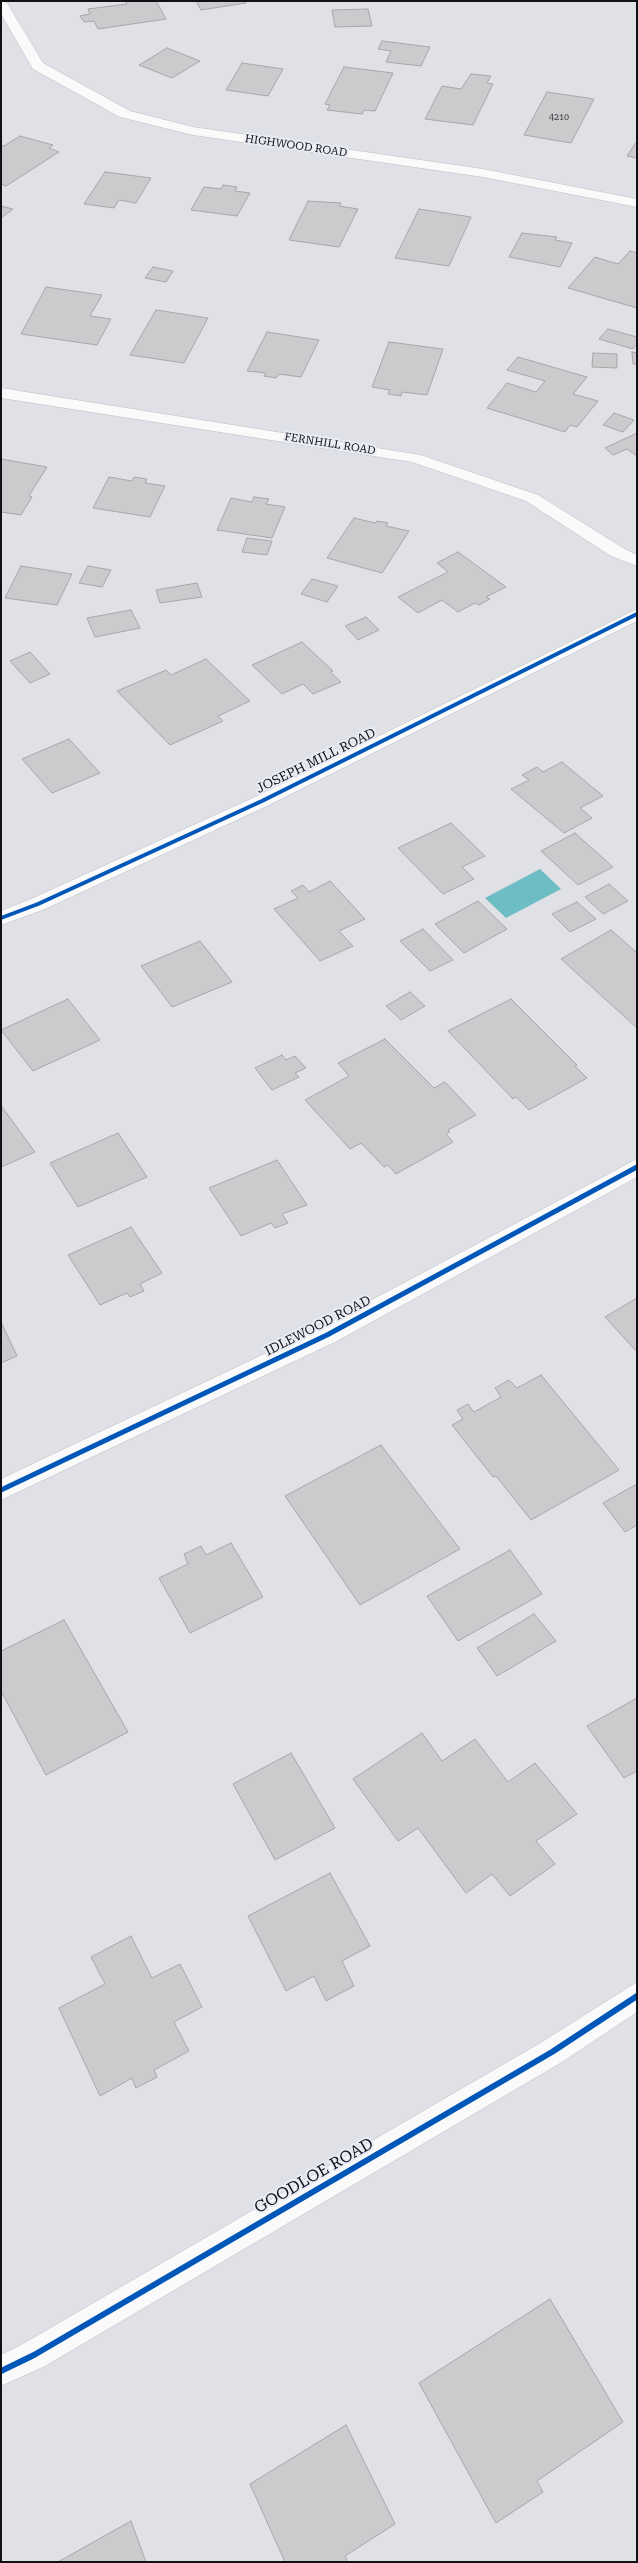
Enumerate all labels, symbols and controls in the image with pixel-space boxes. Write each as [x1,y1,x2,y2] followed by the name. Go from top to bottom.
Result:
[549,112,569,122] house number: 4210
[244,132,348,160] street label: HIGHWOOD ROAD
[283,430,377,458] street label: FERNHILL ROAD
[254,725,378,797] street label: JOSEPH MILL ROAD
[263,1293,373,1359] street label: IDLEWOOD ROAD
[251,2134,377,2218] street label: GOODLOE ROAD

